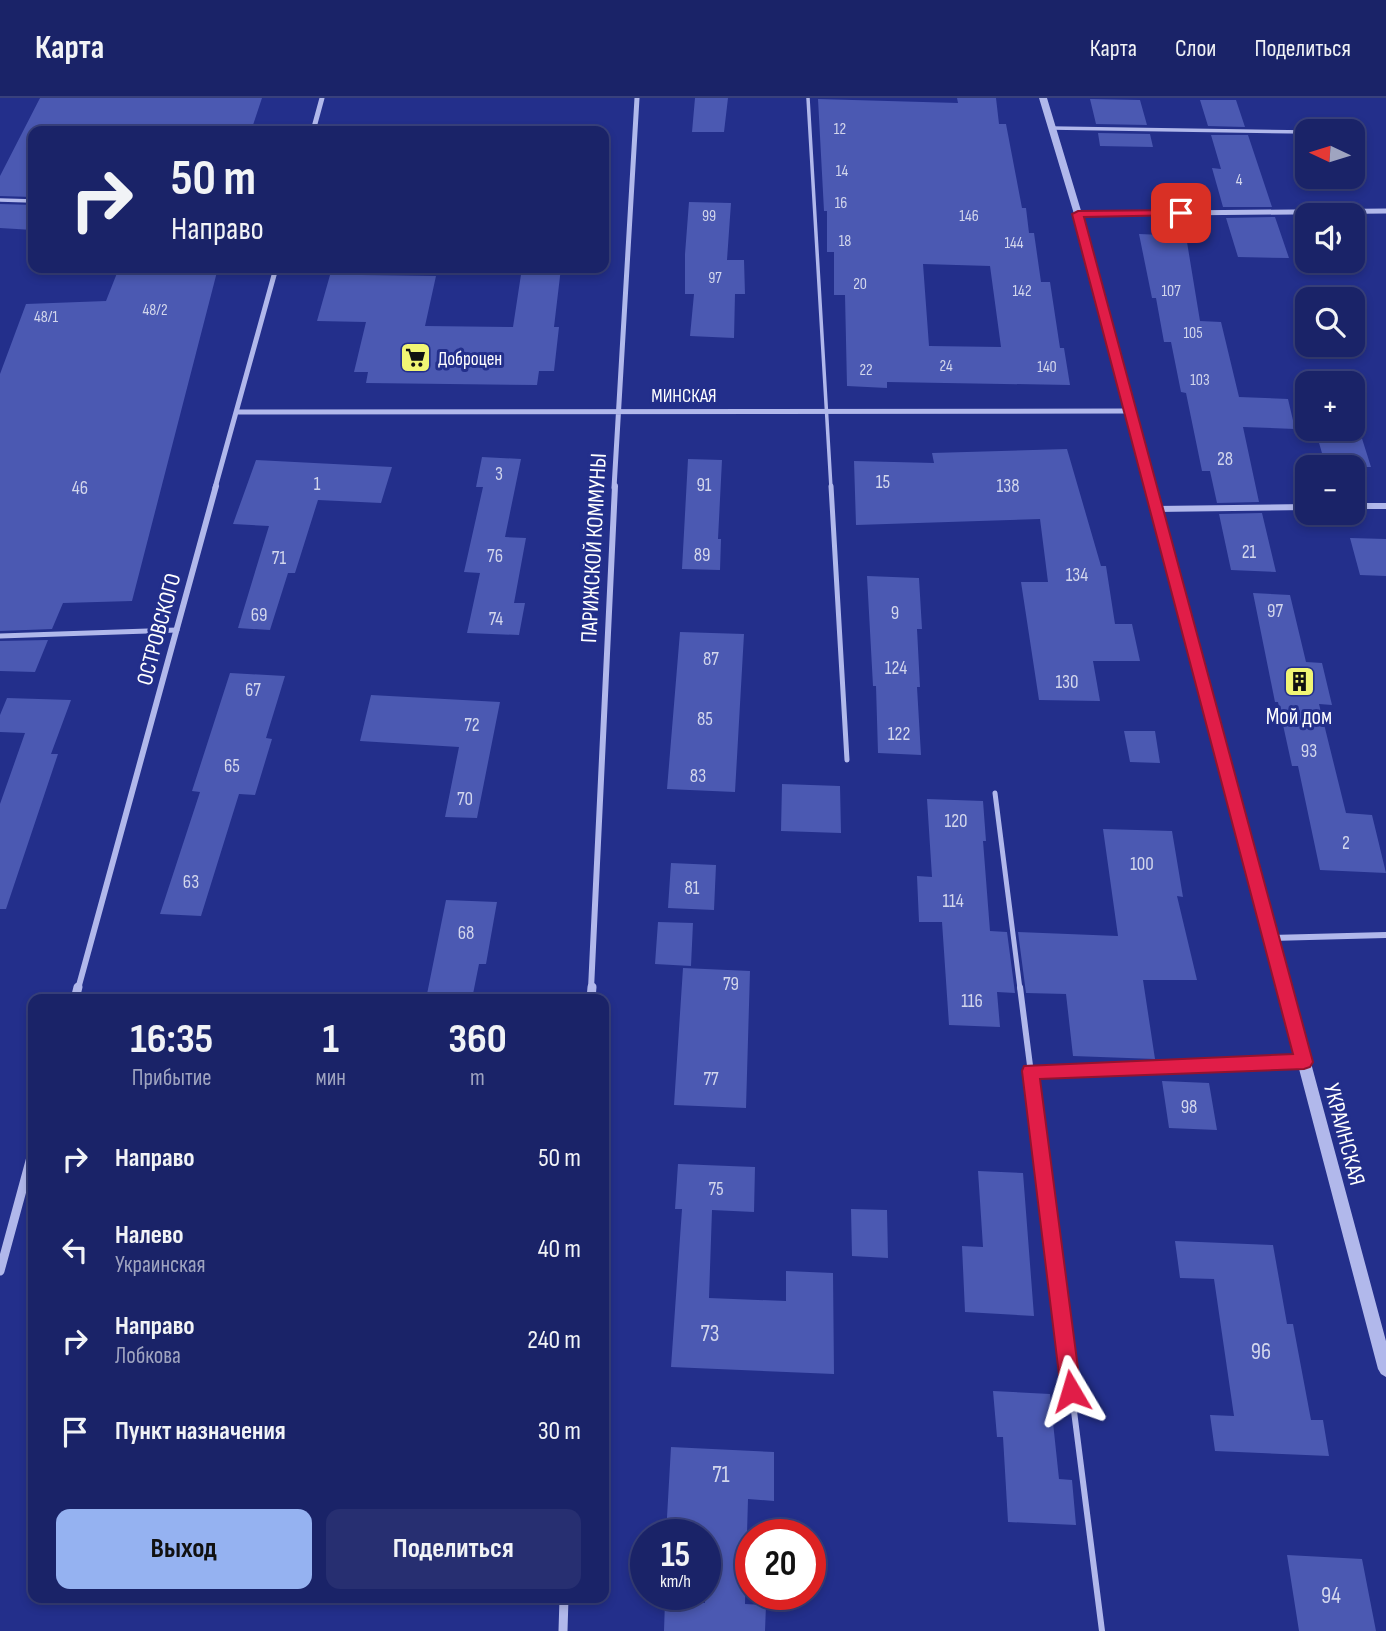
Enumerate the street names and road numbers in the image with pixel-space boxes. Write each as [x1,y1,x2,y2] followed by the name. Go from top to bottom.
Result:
[651,385,717,408] street label: МИНСКАЯ
[575,452,613,644] street label: ПАРИЖСКОЙ КОММУНЫ
[131,570,187,688] street label: ОСТРОВСКОГО
[1317,1080,1371,1188] street label: УКРАИНСКАЯ

